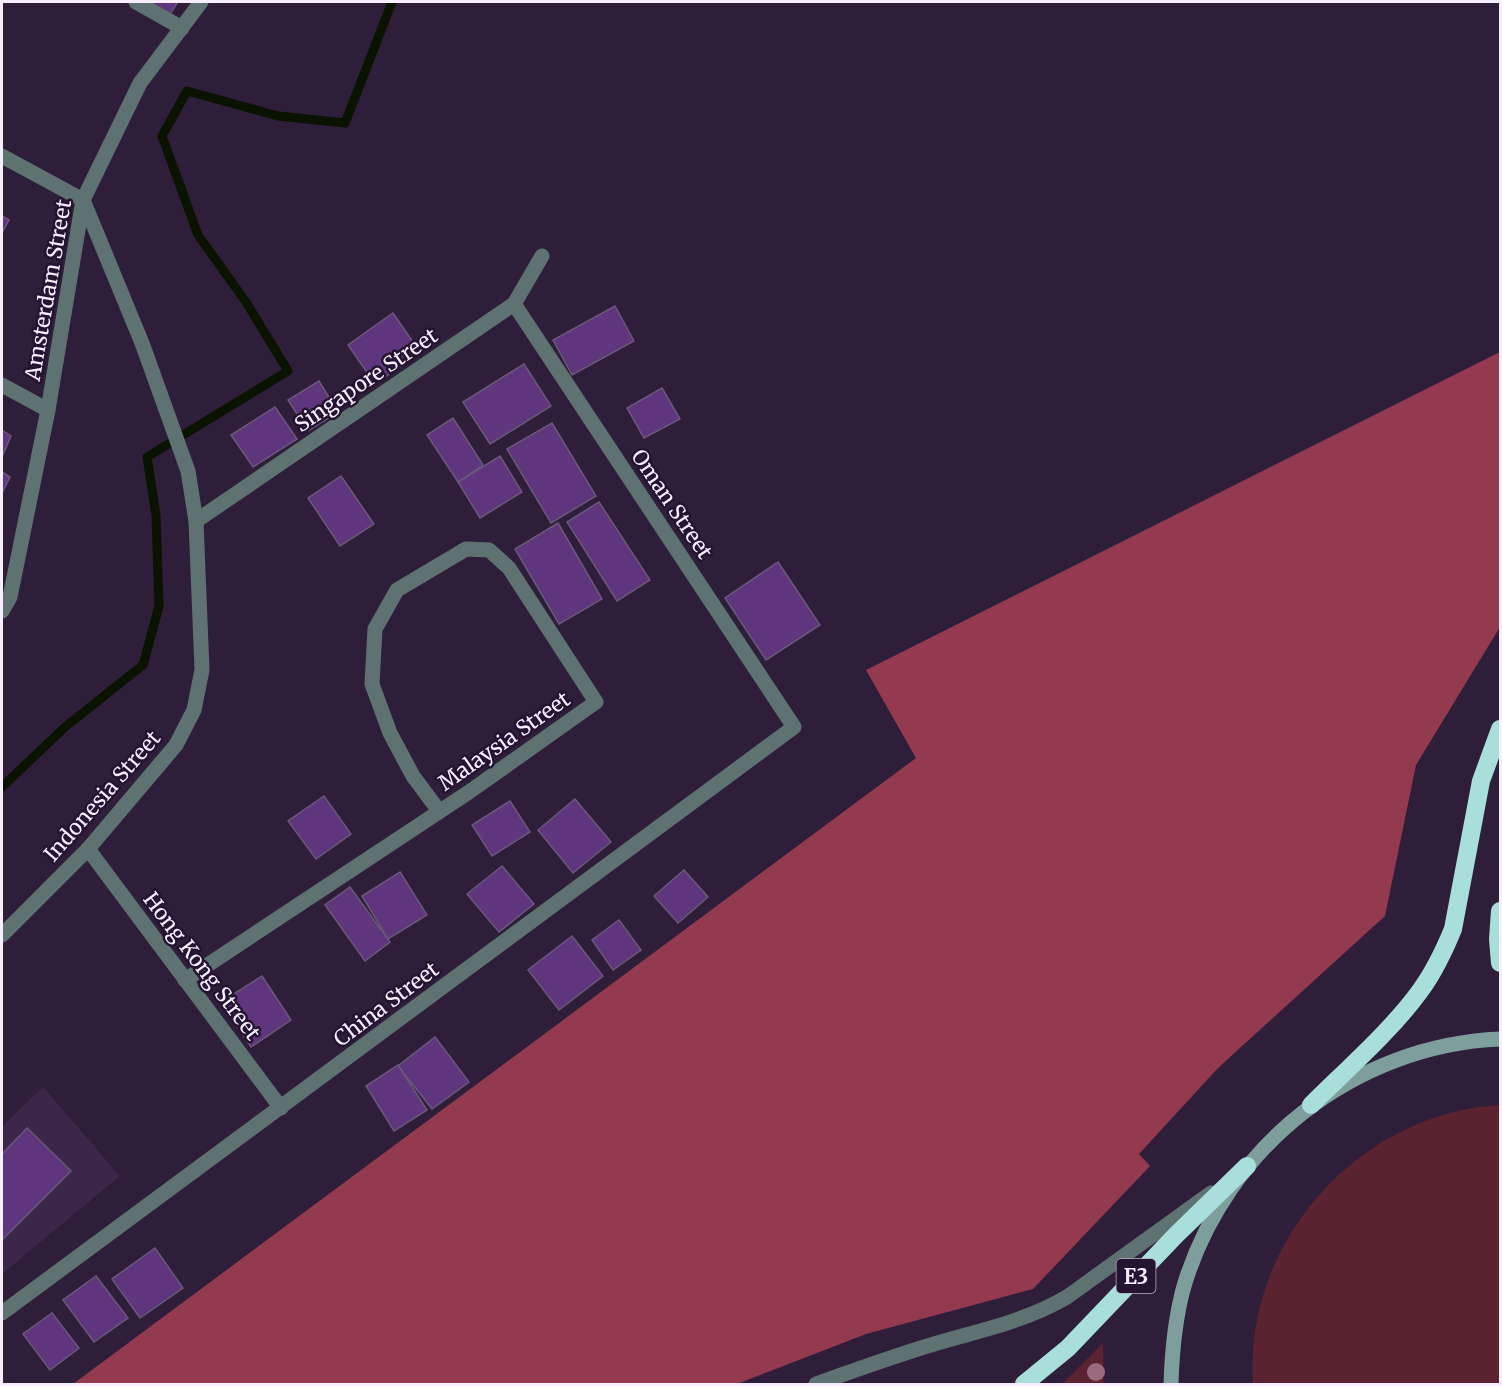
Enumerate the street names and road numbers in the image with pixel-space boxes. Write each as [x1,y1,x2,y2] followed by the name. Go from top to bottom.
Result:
[19,197,77,384] street label: Amsterdam Street
[289,322,443,438] street label: Singapore Street
[625,444,719,564] street label: Oman Street
[433,686,575,796] street label: Malaysia Street
[38,725,166,867] street label: Indonesia Street
[138,887,266,1045] street label: Hong Kong Street
[328,956,444,1052] street label: China Street
[1116,1259,1156,1293] road number: E3

